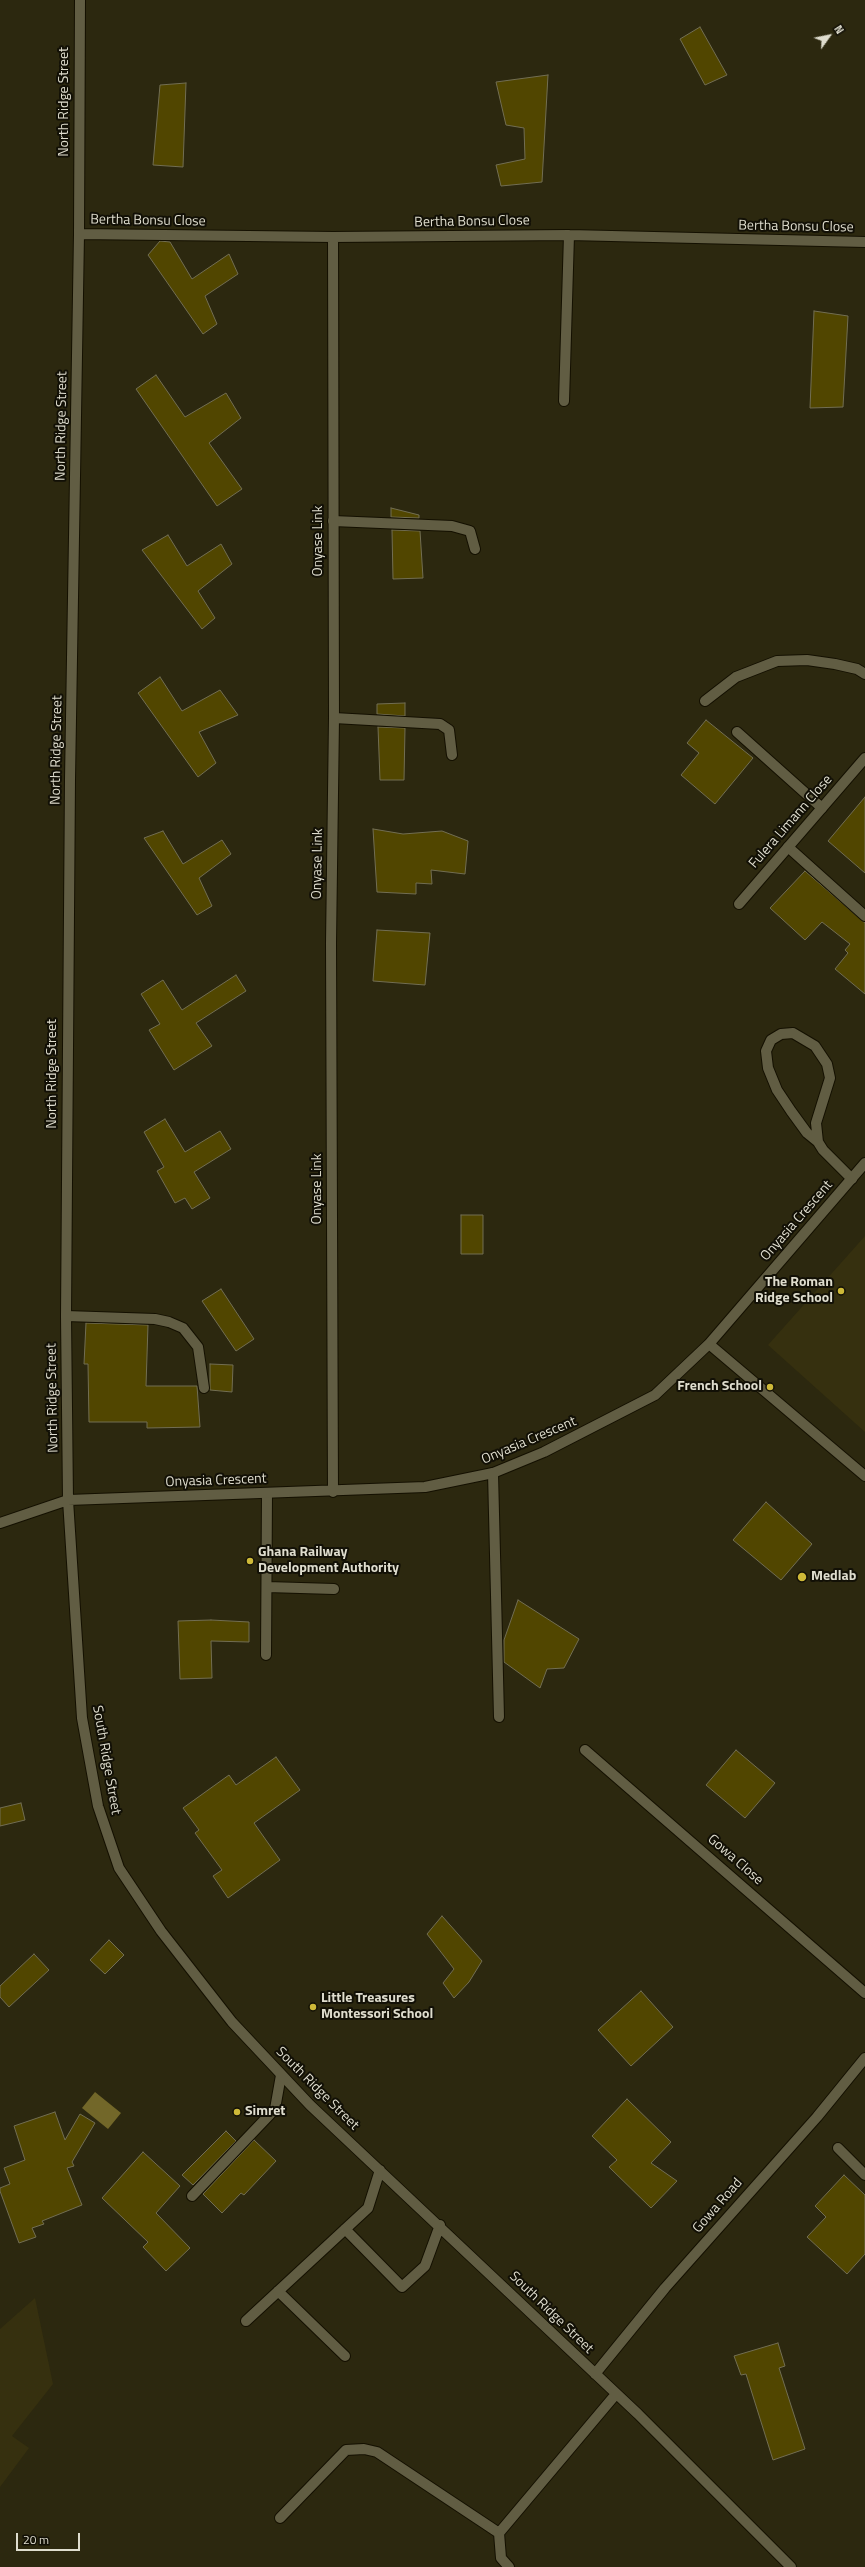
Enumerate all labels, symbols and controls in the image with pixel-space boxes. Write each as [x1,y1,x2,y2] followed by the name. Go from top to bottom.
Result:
[809,16,849,56] north arrow
[830,22,848,37] text: N
[57,47,73,157] street label: North Ridge Street
[90,212,206,230] street label: Bertha Bonsu Close
[414,213,530,231] street label: Bertha Bonsu Close
[738,218,854,236] street label: Bertha Bonsu Close
[53,371,71,481] street label: North Ridge Street
[311,506,327,576] street label: Onyase Link
[48,695,66,805] street label: North Ridge Street
[746,772,836,872] street label: Fulera Limann Close
[309,828,327,900] street label: Onyase Link
[45,1019,61,1129] street label: North Ridge Street
[310,1154,326,1224] street label: Onyase Link
[757,1177,837,1265] street label: Onyasia Crescent
[755,1275,833,1308] place label: The Roman Ridge School
[836,1286,846,1296] marker: The Roman Ridge School
[44,1343,62,1453] street label: North Ridge Street
[677,1379,762,1395] place label: French School
[765,1382,775,1392] marker: French School
[479,1413,579,1469] street label: Onyasia Crescent
[165,1471,267,1491] street label: Onyasia Crescent
[258,1545,399,1578] place label: Ghana Railway Development Authority
[245,1556,255,1566] marker: Ghana Railway Development Authority
[811,1569,856,1585] place label: Medlab
[796,1571,808,1583] marker: Medlab
[88,1704,124,1816] street label: South Ridge Street
[704,1831,766,1889] street label: Gowa Close
[321,1991,433,2024] place label: Little Treasures Montessori School
[308,2002,318,2012] marker: Little Treasures Montessori School
[272,2044,362,2134] street label: South Ridge Street
[245,2104,285,2120] place label: Simret
[232,2107,242,2117] marker: Simret
[690,2175,746,2237] street label: Gowa Road
[505,2269,597,2357] street label: South Ridge Street
[18,2525,82,2551] scale bar
[23,2530,49,2549] text: 20 m

